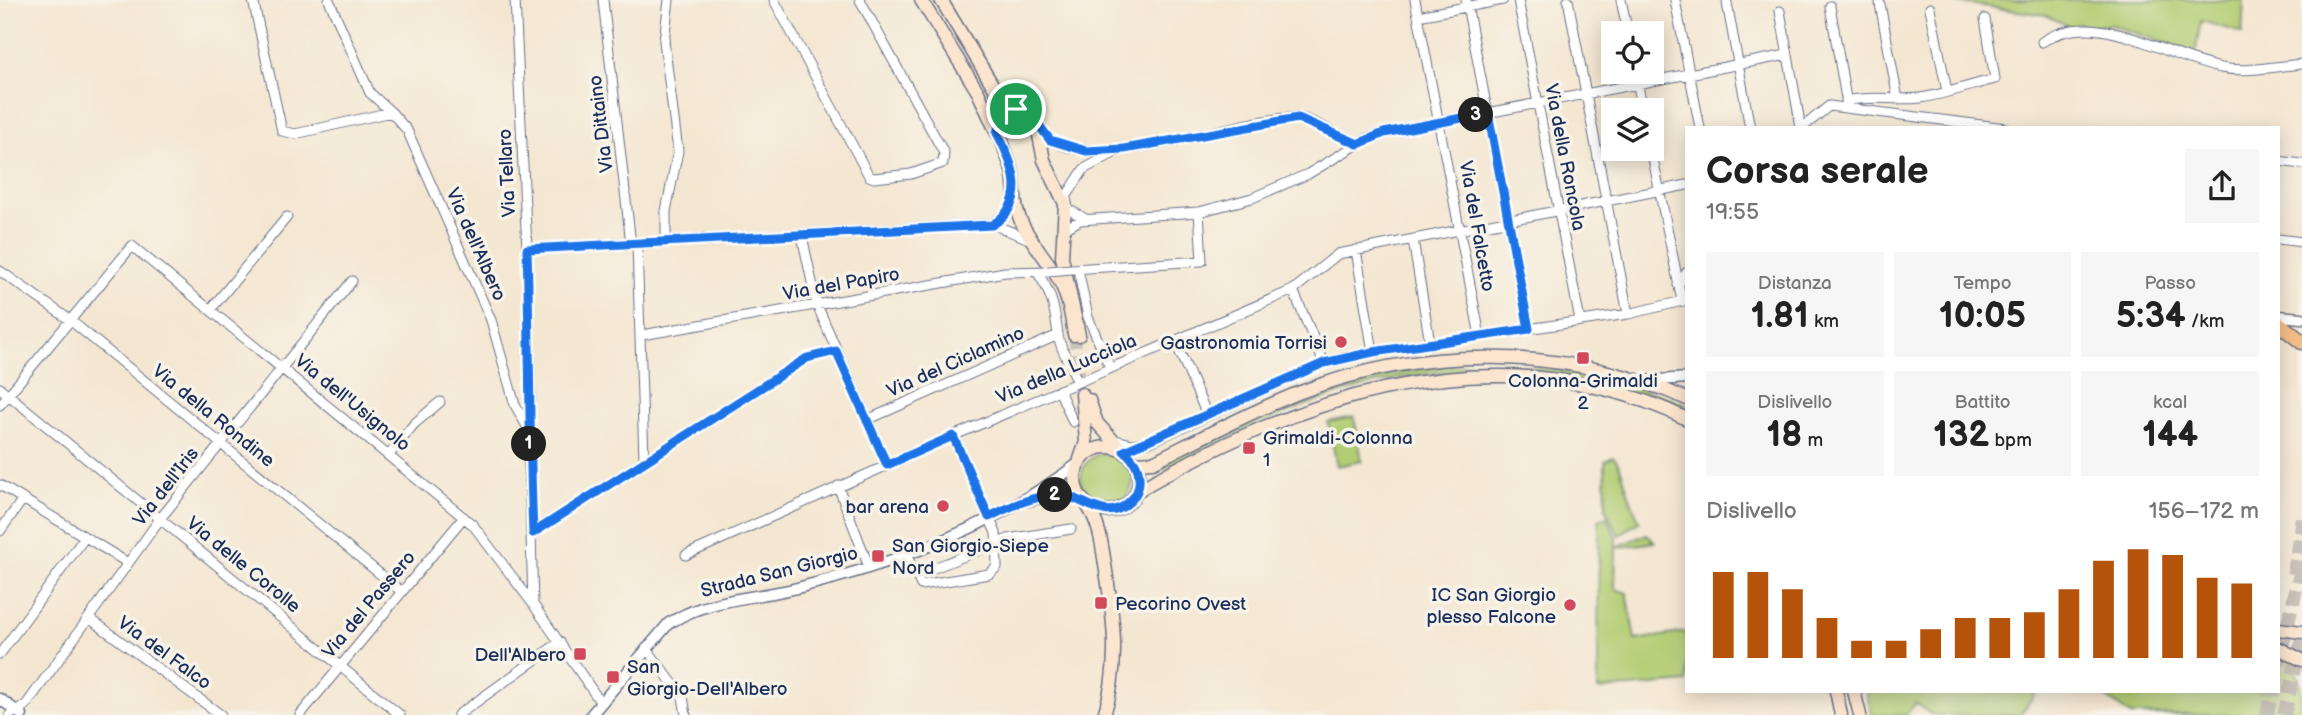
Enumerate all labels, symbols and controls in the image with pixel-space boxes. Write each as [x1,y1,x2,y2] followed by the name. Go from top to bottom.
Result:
[1601,21,1664,161] map controls
[1601,21,1664,84] button: locate
[584,74,619,174] street label: Via Dittaino
[986,79,1046,139] pin
[1539,82,1590,233] street label: Via della Roncola
[997,90,1035,128] icon: arrive
[1458,97,1494,132] pin: 3
[1601,98,1664,161] button: layers
[1470,103,1481,126] text: 3
[494,128,521,218] street label: Via Tellaro
[1706,149,1929,194] text: Corsa serale
[2185,149,2259,223] button: share
[1454,159,1499,293] street label: Via del Falcetto
[441,185,511,305] street label: Via dell'Albero
[1706,198,1759,226] text: 19:55
[781,263,901,306] street label: Via del Papiro
[1758,272,1832,295] text: Distanza
[1953,272,2012,295] text: Tempo
[2144,272,2196,295] text: Passo
[1751,295,1809,338] text: 1.81
[1939,295,2026,338] text: 10:05
[2116,295,2186,338] text: 5:34
[1809,310,1839,333] text: km
[2186,310,2224,333] text: /km
[883,322,1028,403] street label: Via del Ciclamino
[993,329,1140,409] street label: Via della Lucciola
[1160,332,1327,355] place label: Gastronomia Torrisi
[1333,334,1349,350] marker: Gastronomia Torrisi
[290,350,415,457] street label: Via dell'Usignolo
[1575,350,1591,366] marker: Colonna-Grimaldi 2
[147,360,279,473] street label: Via della Rondine
[1508,370,1658,415] place label: Colonna-Grimaldi 2
[1757,391,1832,414] text: Dislivello
[1955,391,2010,414] text: Battito
[2153,391,2187,414] text: kcal
[1767,414,1802,457] text: 18
[1933,414,1989,457] text: 132
[2142,414,2198,457] text: 144
[512,426,546,462] pin: 1
[1263,427,1413,472] place label: Grimaldi-Colonna 1
[1802,429,1823,452] text: m
[1989,429,2032,452] text: bpm
[525,432,533,455] text: 1
[1241,440,1257,456] marker: Grimaldi-Colonna 1
[128,443,204,531] street label: Via dell'Iris
[1038,477,1072,512] pin: 2
[1049,483,1060,506] text: 2
[846,496,929,519] place label: bar arena
[1706,497,1797,525] text: Dislivello
[2149,497,2259,525] text: 156–172 m
[935,498,951,514] marker: bar arena
[181,512,305,618] street label: Via delle Corolle
[892,535,1049,580] place label: San Giorgio-Siepe Nord
[698,542,860,603] street label: Strada San Giorgio
[318,547,421,663] street label: Via del Passero
[870,548,886,564] marker: San Giorgio-Siepe Nord
[1426,584,1556,629] place label: IC San Giorgio plesso Falcone
[1115,593,1246,616] place label: Pecorino Ovest
[1093,595,1109,611] marker: Pecorino Ovest
[1562,597,1578,613] marker: IC San Giorgio plesso Falcone
[113,612,215,695] street label: Via del Falco
[474,644,566,667] place label: Dell'Albero
[572,646,588,662] marker: Dell'Albero
[627,656,788,701] place label: San Giorgio-Dell'Albero
[605,669,621,685] marker: San Giorgio-Dell'Albero

